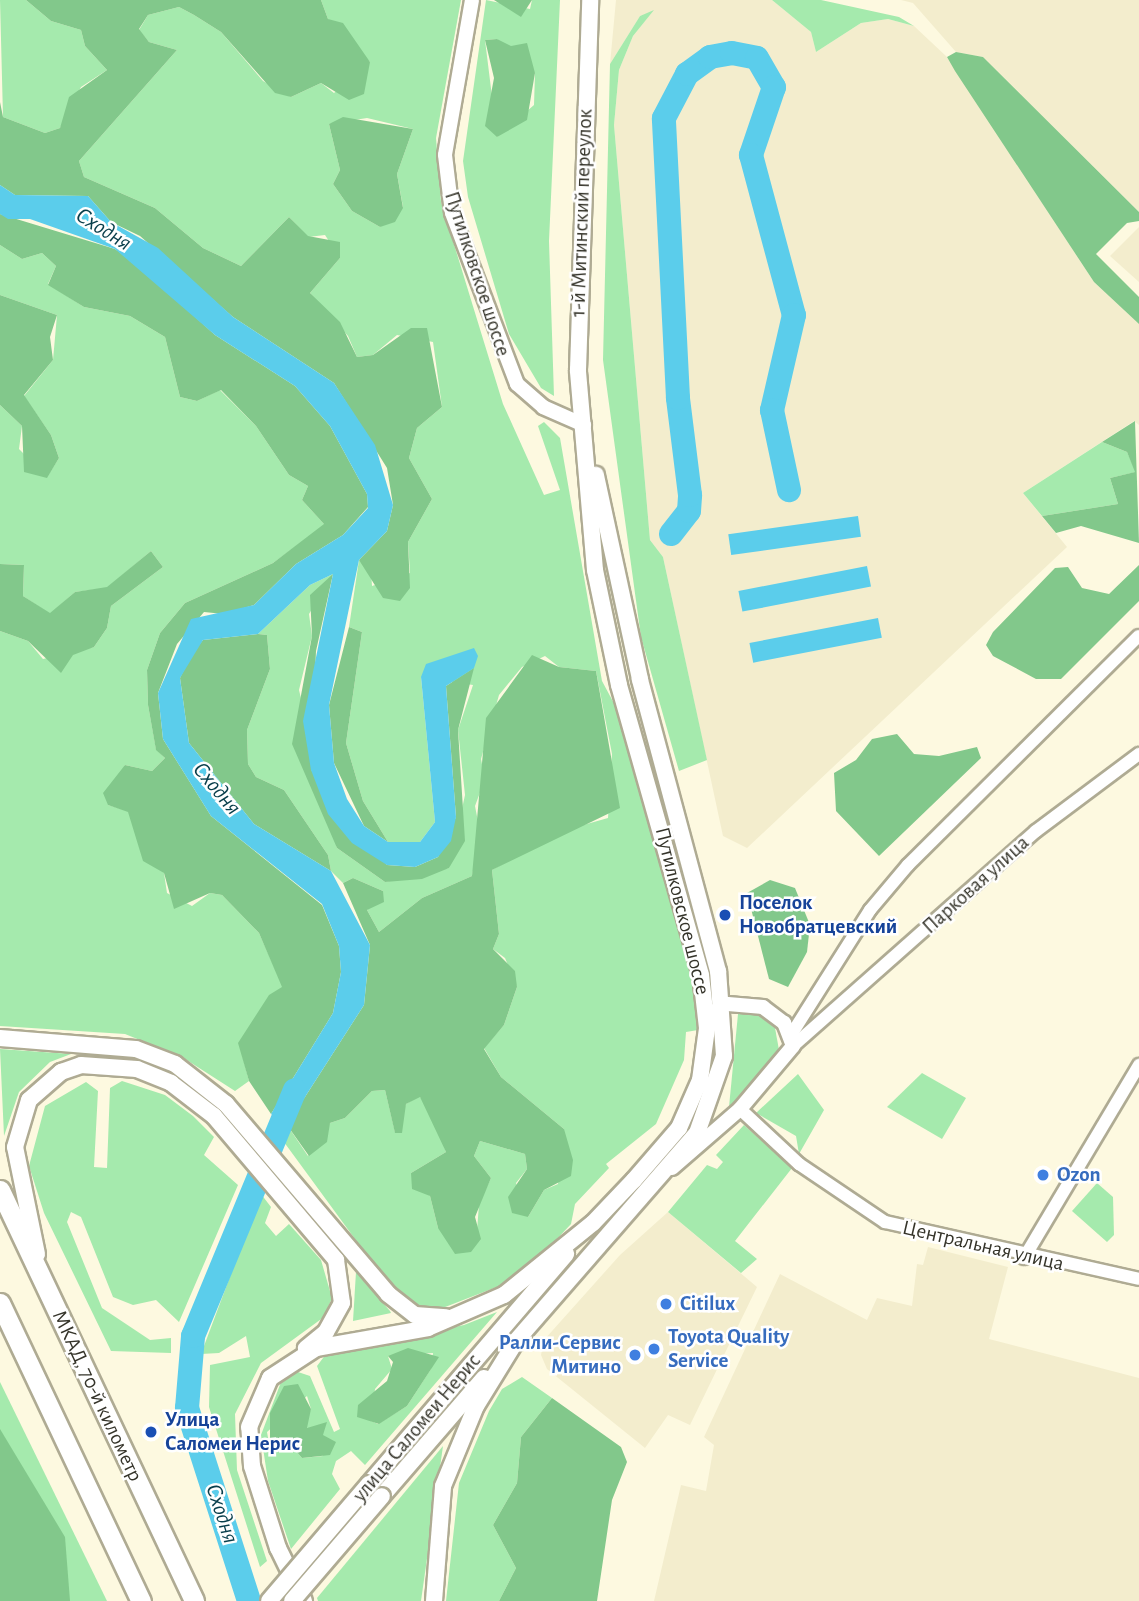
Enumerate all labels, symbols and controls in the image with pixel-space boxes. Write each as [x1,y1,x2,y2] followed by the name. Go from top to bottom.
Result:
[566,109,598,317] street label: 1-й Митинский переулок
[438,188,516,360] street label: Путилковское шоссе
[70,202,136,258] water label: Сходня
[186,757,246,821] water label: Сходня
[649,825,715,997] street label: Путилковское шоссе
[917,830,1035,940] street label: Парковая улица
[739,890,897,940] place label: Поселок Новобратцевский
[717,907,733,923] marker: Поселок Новобратцевский
[1057,1162,1101,1188] place label: Ozon
[1035,1167,1051,1183] marker: Ozon
[900,1215,1066,1277] street label: Центральная улица
[680,1291,735,1317] place label: Citilux
[658,1296,674,1312] marker: Citilux
[46,1306,148,1486] street label: МКАД, 70-й километр
[668,1324,789,1374] place label: Toyota Quality Service
[499,1330,621,1380] place label: Ралли-Сервис Митино
[646,1341,662,1357] marker: Toyota Quality Service
[627,1347,643,1363] marker: Ралли-Сервис Митино
[348,1349,486,1507] street label: улица Саломеи Нерис
[165,1407,300,1457] place label: Улица Саломеи Нерис
[143,1424,159,1440] marker: Улица Саломеи Нерис
[198,1481,244,1547] water label: Сходня

